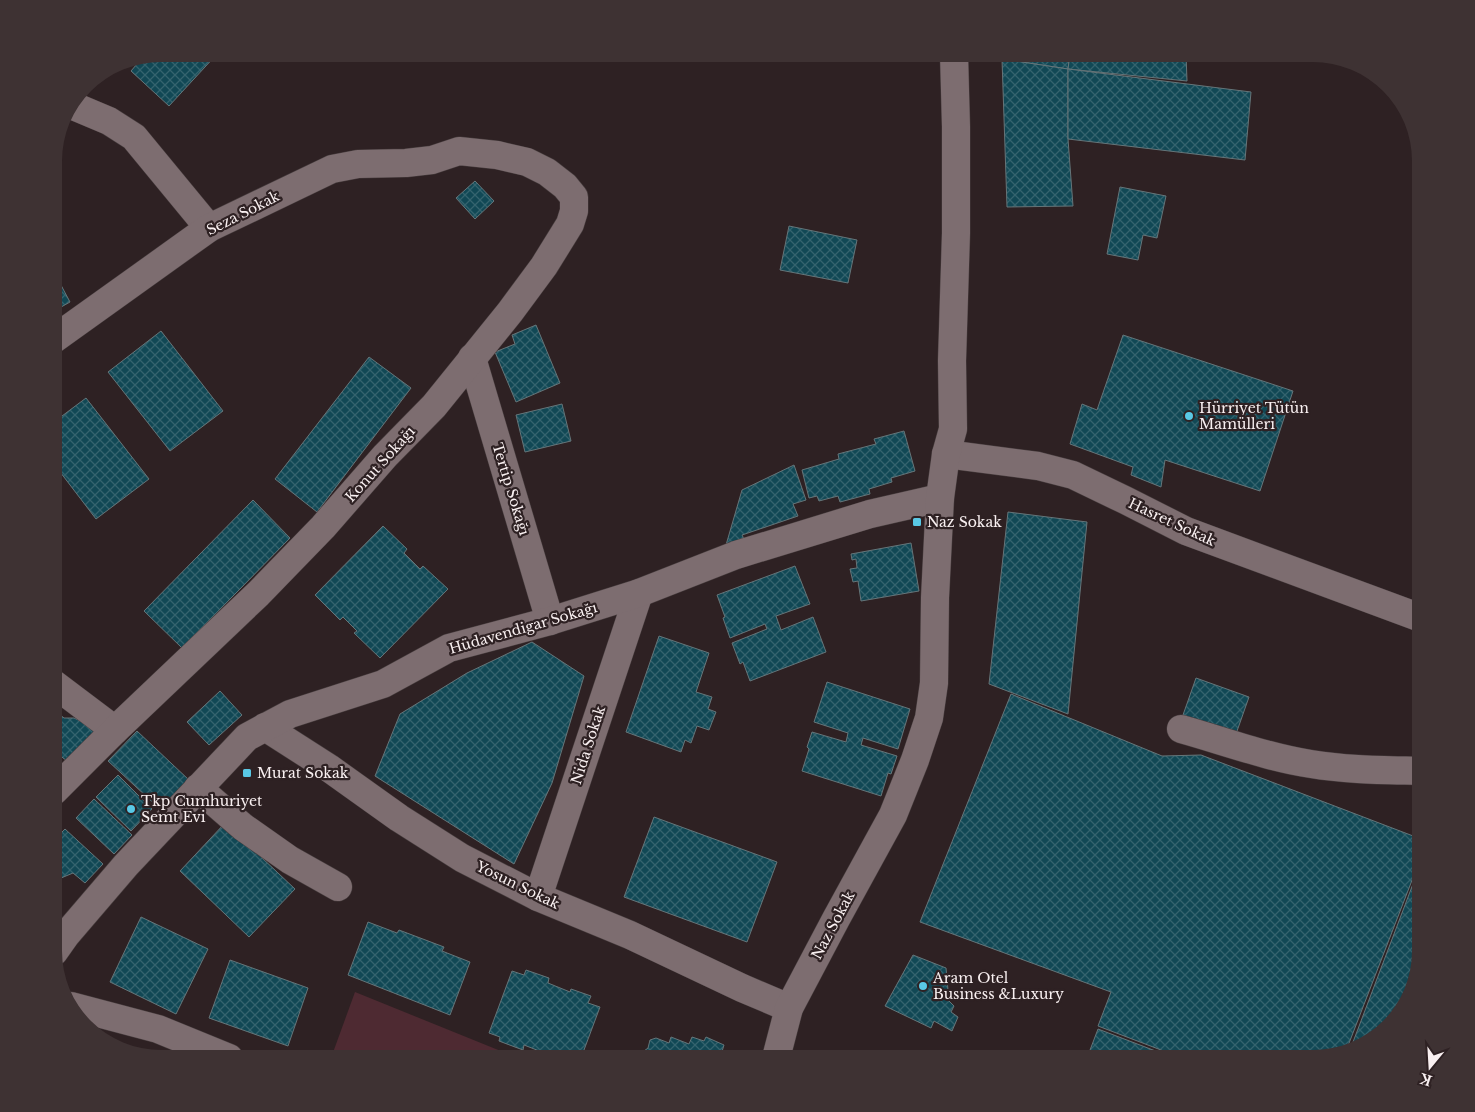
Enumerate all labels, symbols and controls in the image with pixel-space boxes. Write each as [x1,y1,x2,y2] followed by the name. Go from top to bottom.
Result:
[203,187,283,239] street label: Seza Sokak
[1199,399,1309,433] place label: Hürriyet Tütün Mamülleri
[1183,410,1195,422] marker: Hürriyet Tütün Mamülleri
[341,422,419,506] street label: Konut Sokağı
[488,441,534,538] street label: Tertip Sokağı
[1126,494,1219,550] street label: Hasret Sokak
[927,513,1002,531] place label: Naz Sokak
[911,516,923,528] marker: Naz Sokak
[447,598,599,658] street label: Hüdavendigar Sokağı
[567,703,609,787] street label: Nida Sokak
[257,764,349,782] place label: Murat Sokak
[241,767,253,779] marker: Murat Sokak
[141,792,263,826] place label: Tkp Cumhuriyet Semt Evi
[125,803,137,815] marker: Tkp Cumhuriyet Semt Evi
[472,857,563,913] street label: Yosun Sokak
[807,887,859,962] street label: Naz Sokak
[932,969,1064,1003] place label: Aram Otel Business &Luxury
[917,980,929,992] marker: Aram Otel Business &Luxury
[1405,1042,1455,1092] north arrow
[1417,1069,1434,1090] text: K

